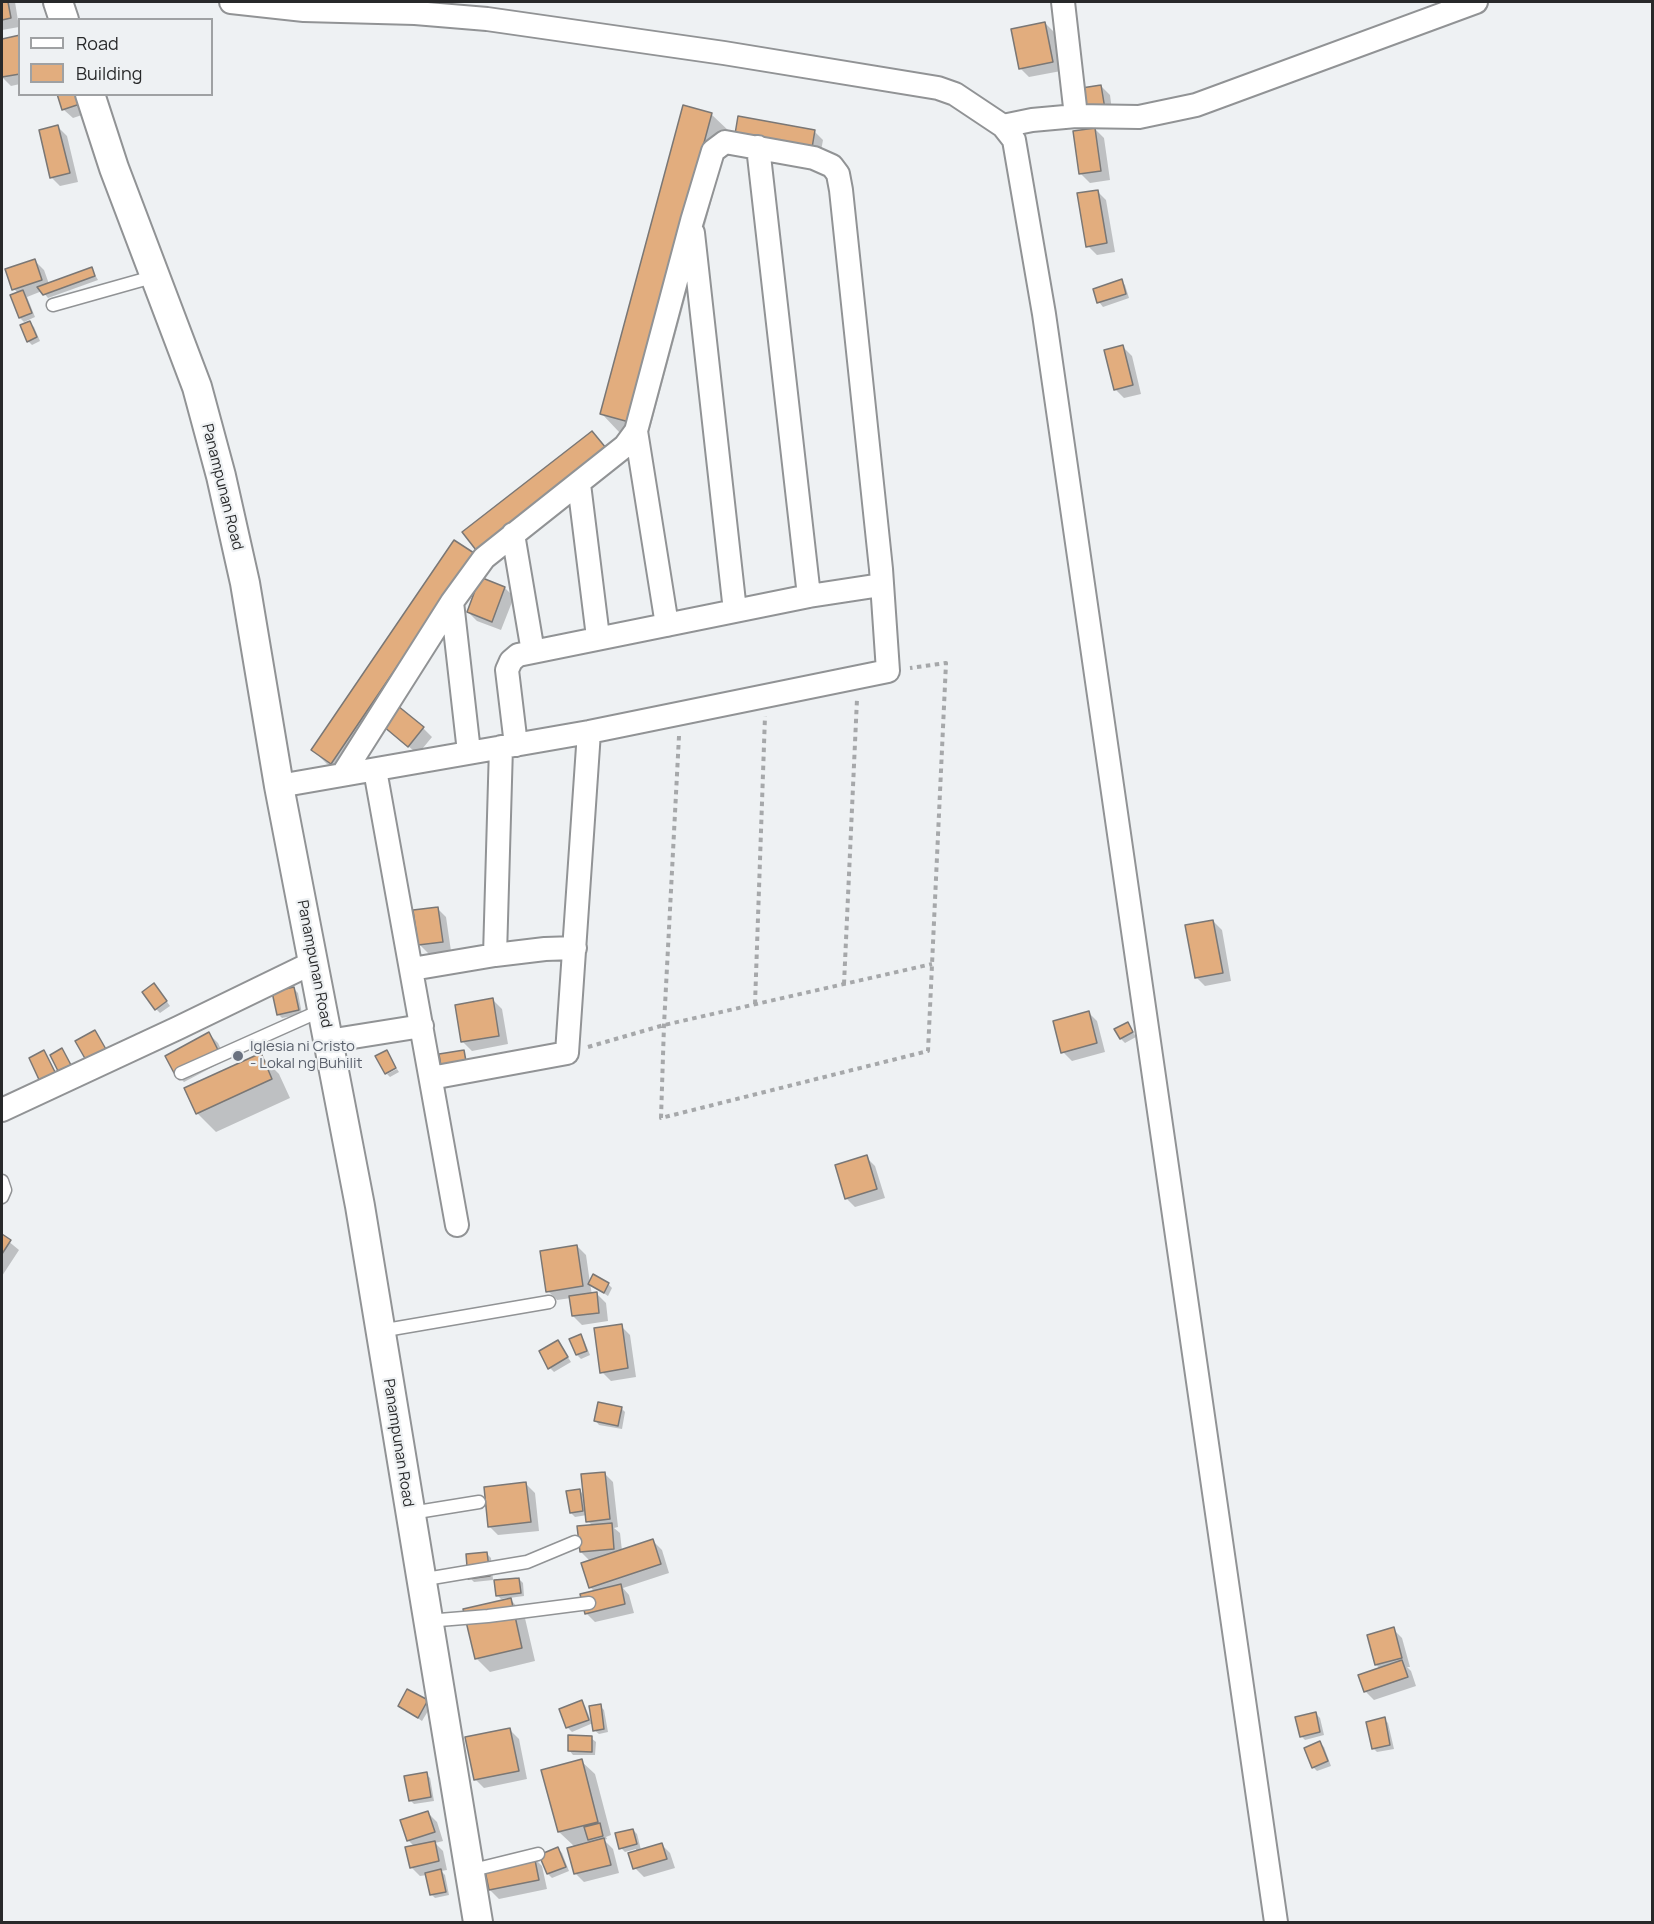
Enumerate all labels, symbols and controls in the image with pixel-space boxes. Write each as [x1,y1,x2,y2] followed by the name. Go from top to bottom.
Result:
[18,18,213,96] legend
[76,31,119,55] text: Road
[76,61,142,85] text: Building
[198,422,246,552] street label: Panampunan Road
[293,899,335,1029] street label: Panampunan Road
[250,1038,362,1073] place label: Iglesia ni Cristo - Lokal ng Buhilit
[231,1049,245,1063] marker: Iglesia ni Cristo - Lokal ng Buhilit
[379,1378,417,1508] street label: Panampunan Road

